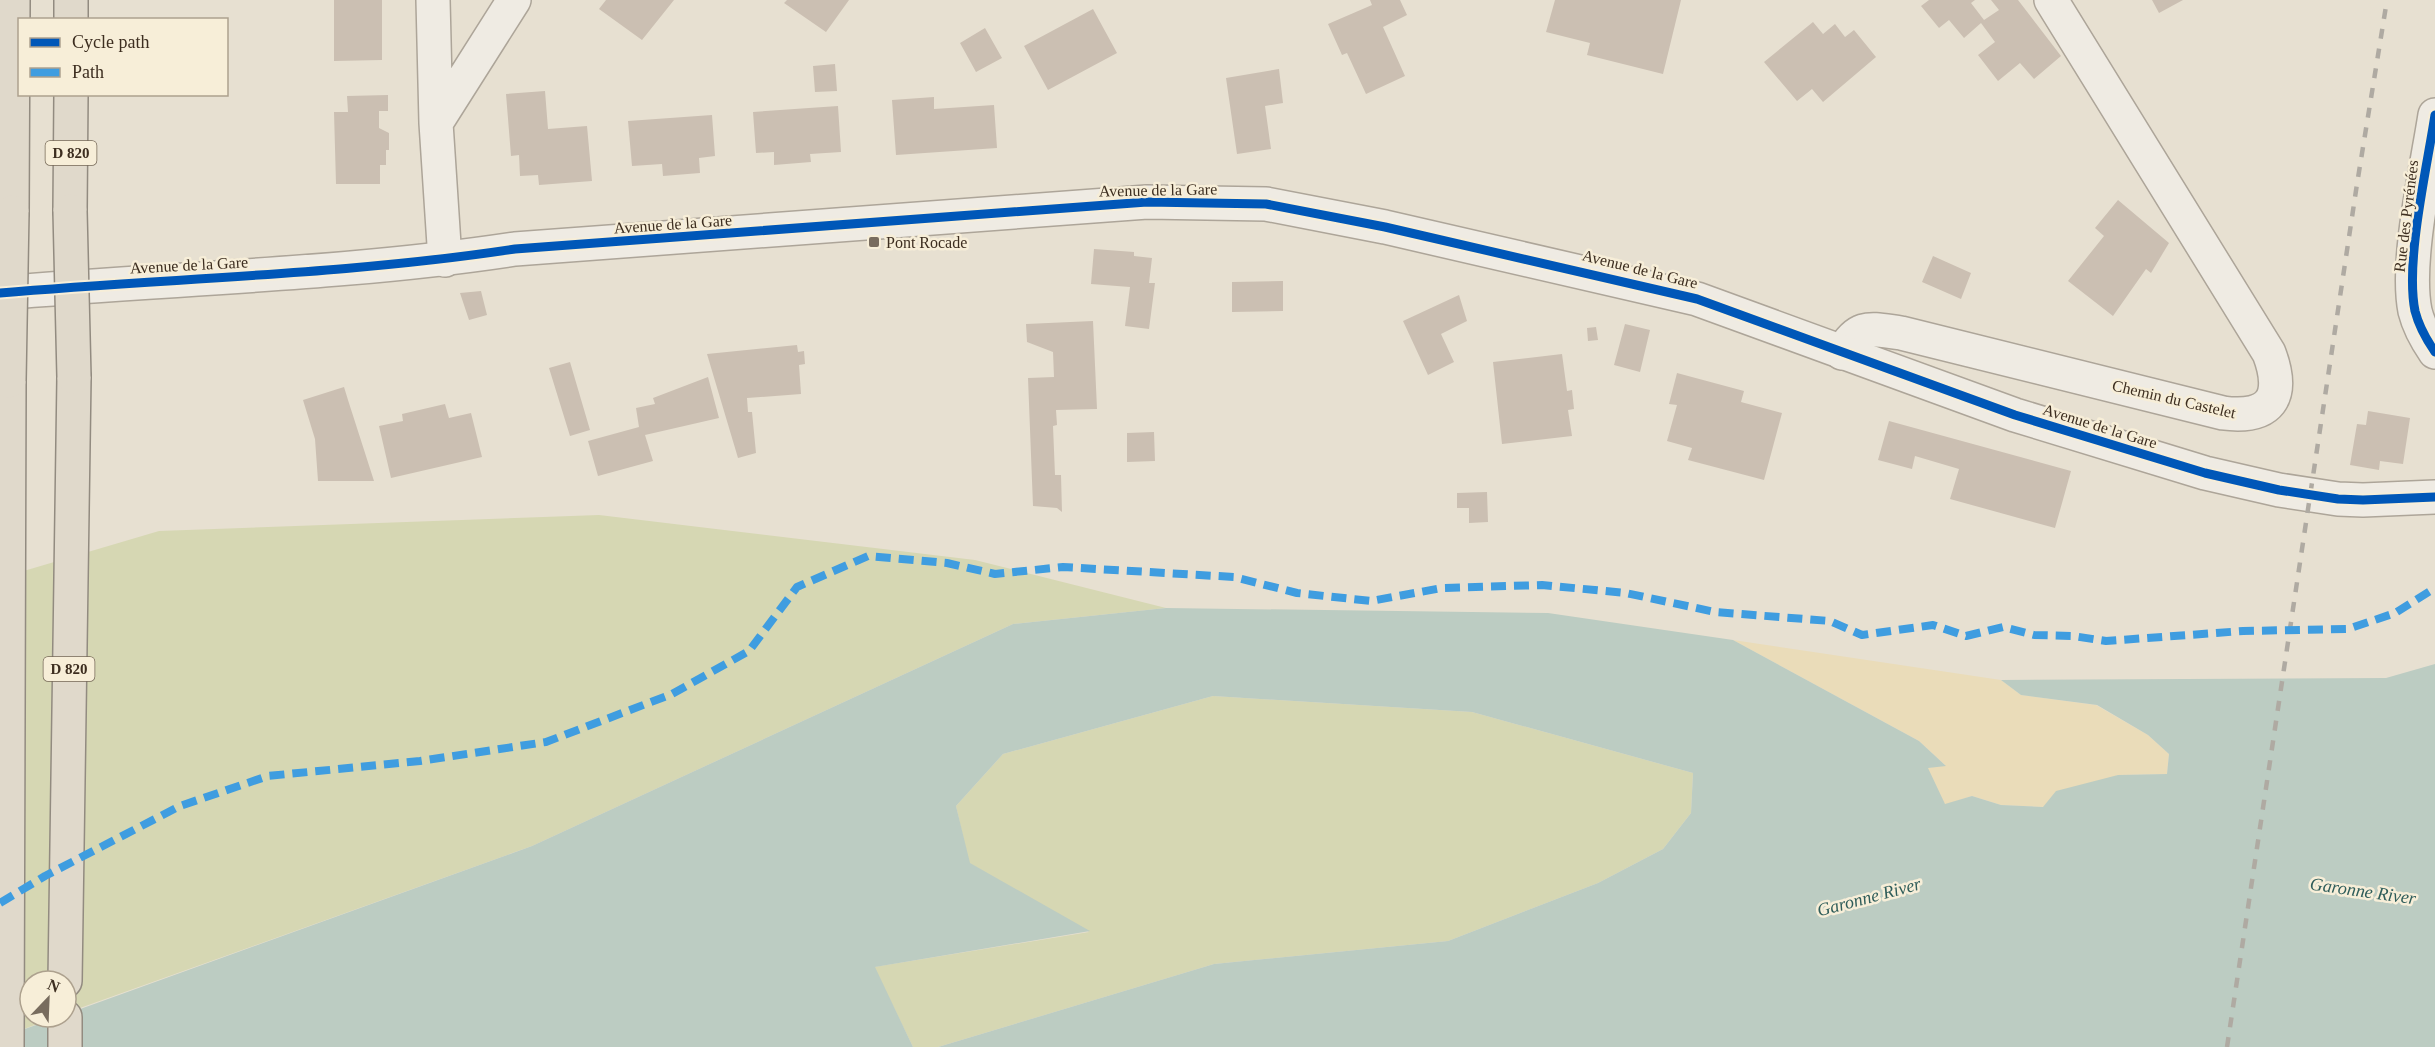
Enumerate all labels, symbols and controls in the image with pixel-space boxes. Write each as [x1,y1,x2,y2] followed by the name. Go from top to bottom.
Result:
[18,18,228,96] legend
[72,32,149,52] text: Cycle path
[72,62,104,82] text: Path
[46,141,97,165] road number: D 820
[2391,159,2422,273] street label: Rue des Pyrénées
[1099,180,1217,200] street label: Avenue de la Gare
[613,211,733,237] street label: Avenue de la Gare
[886,234,967,251] place label: Pont Rocade
[867,235,881,249] marker: Pont Rocade
[1581,246,1699,292] street label: Avenue de la Gare
[129,253,249,277] street label: Avenue de la Gare
[2111,377,2238,422] street label: Chemin du Castelet
[2041,401,2159,451] street label: Avenue de la Gare
[44,657,94,681] road number: D 820
[1815,873,1924,920] water label: Garonne River
[2309,874,2418,908] water label: Garonne River
[18,969,78,1029] north arrow
[45,976,63,996] text: N

